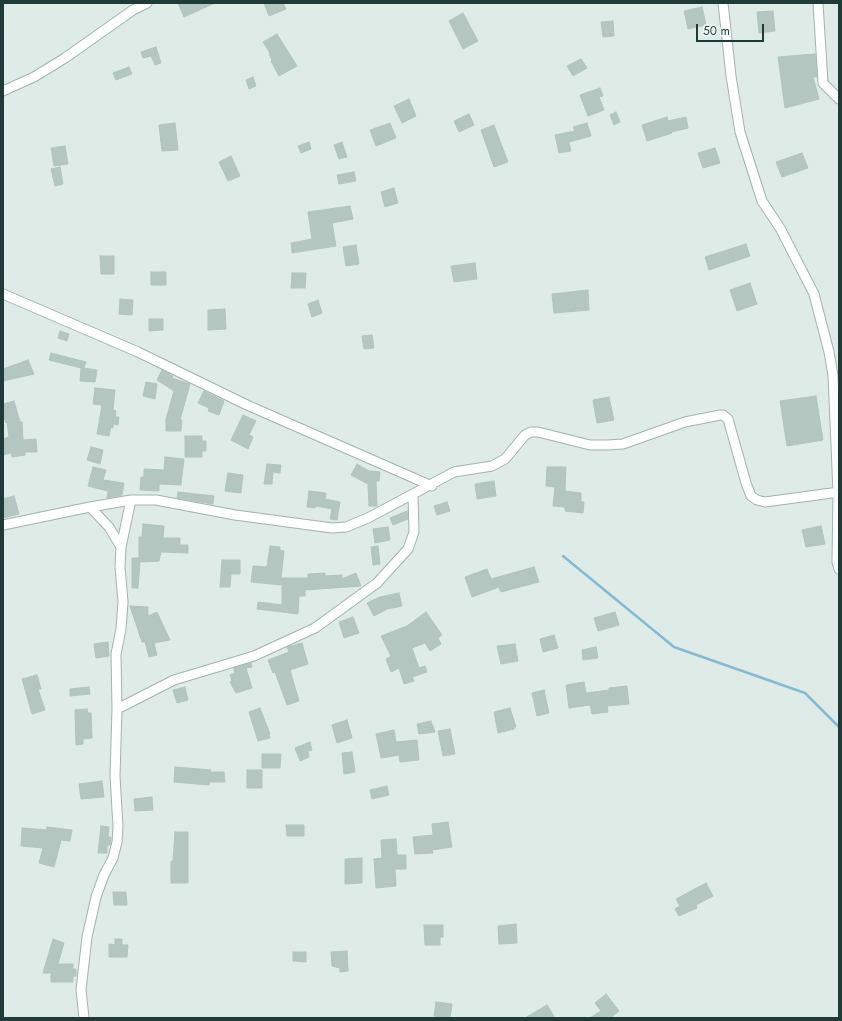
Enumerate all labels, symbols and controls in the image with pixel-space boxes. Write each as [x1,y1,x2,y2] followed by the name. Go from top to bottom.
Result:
[698,16,766,42] scale bar
[703,22,730,40] text: 50 m

